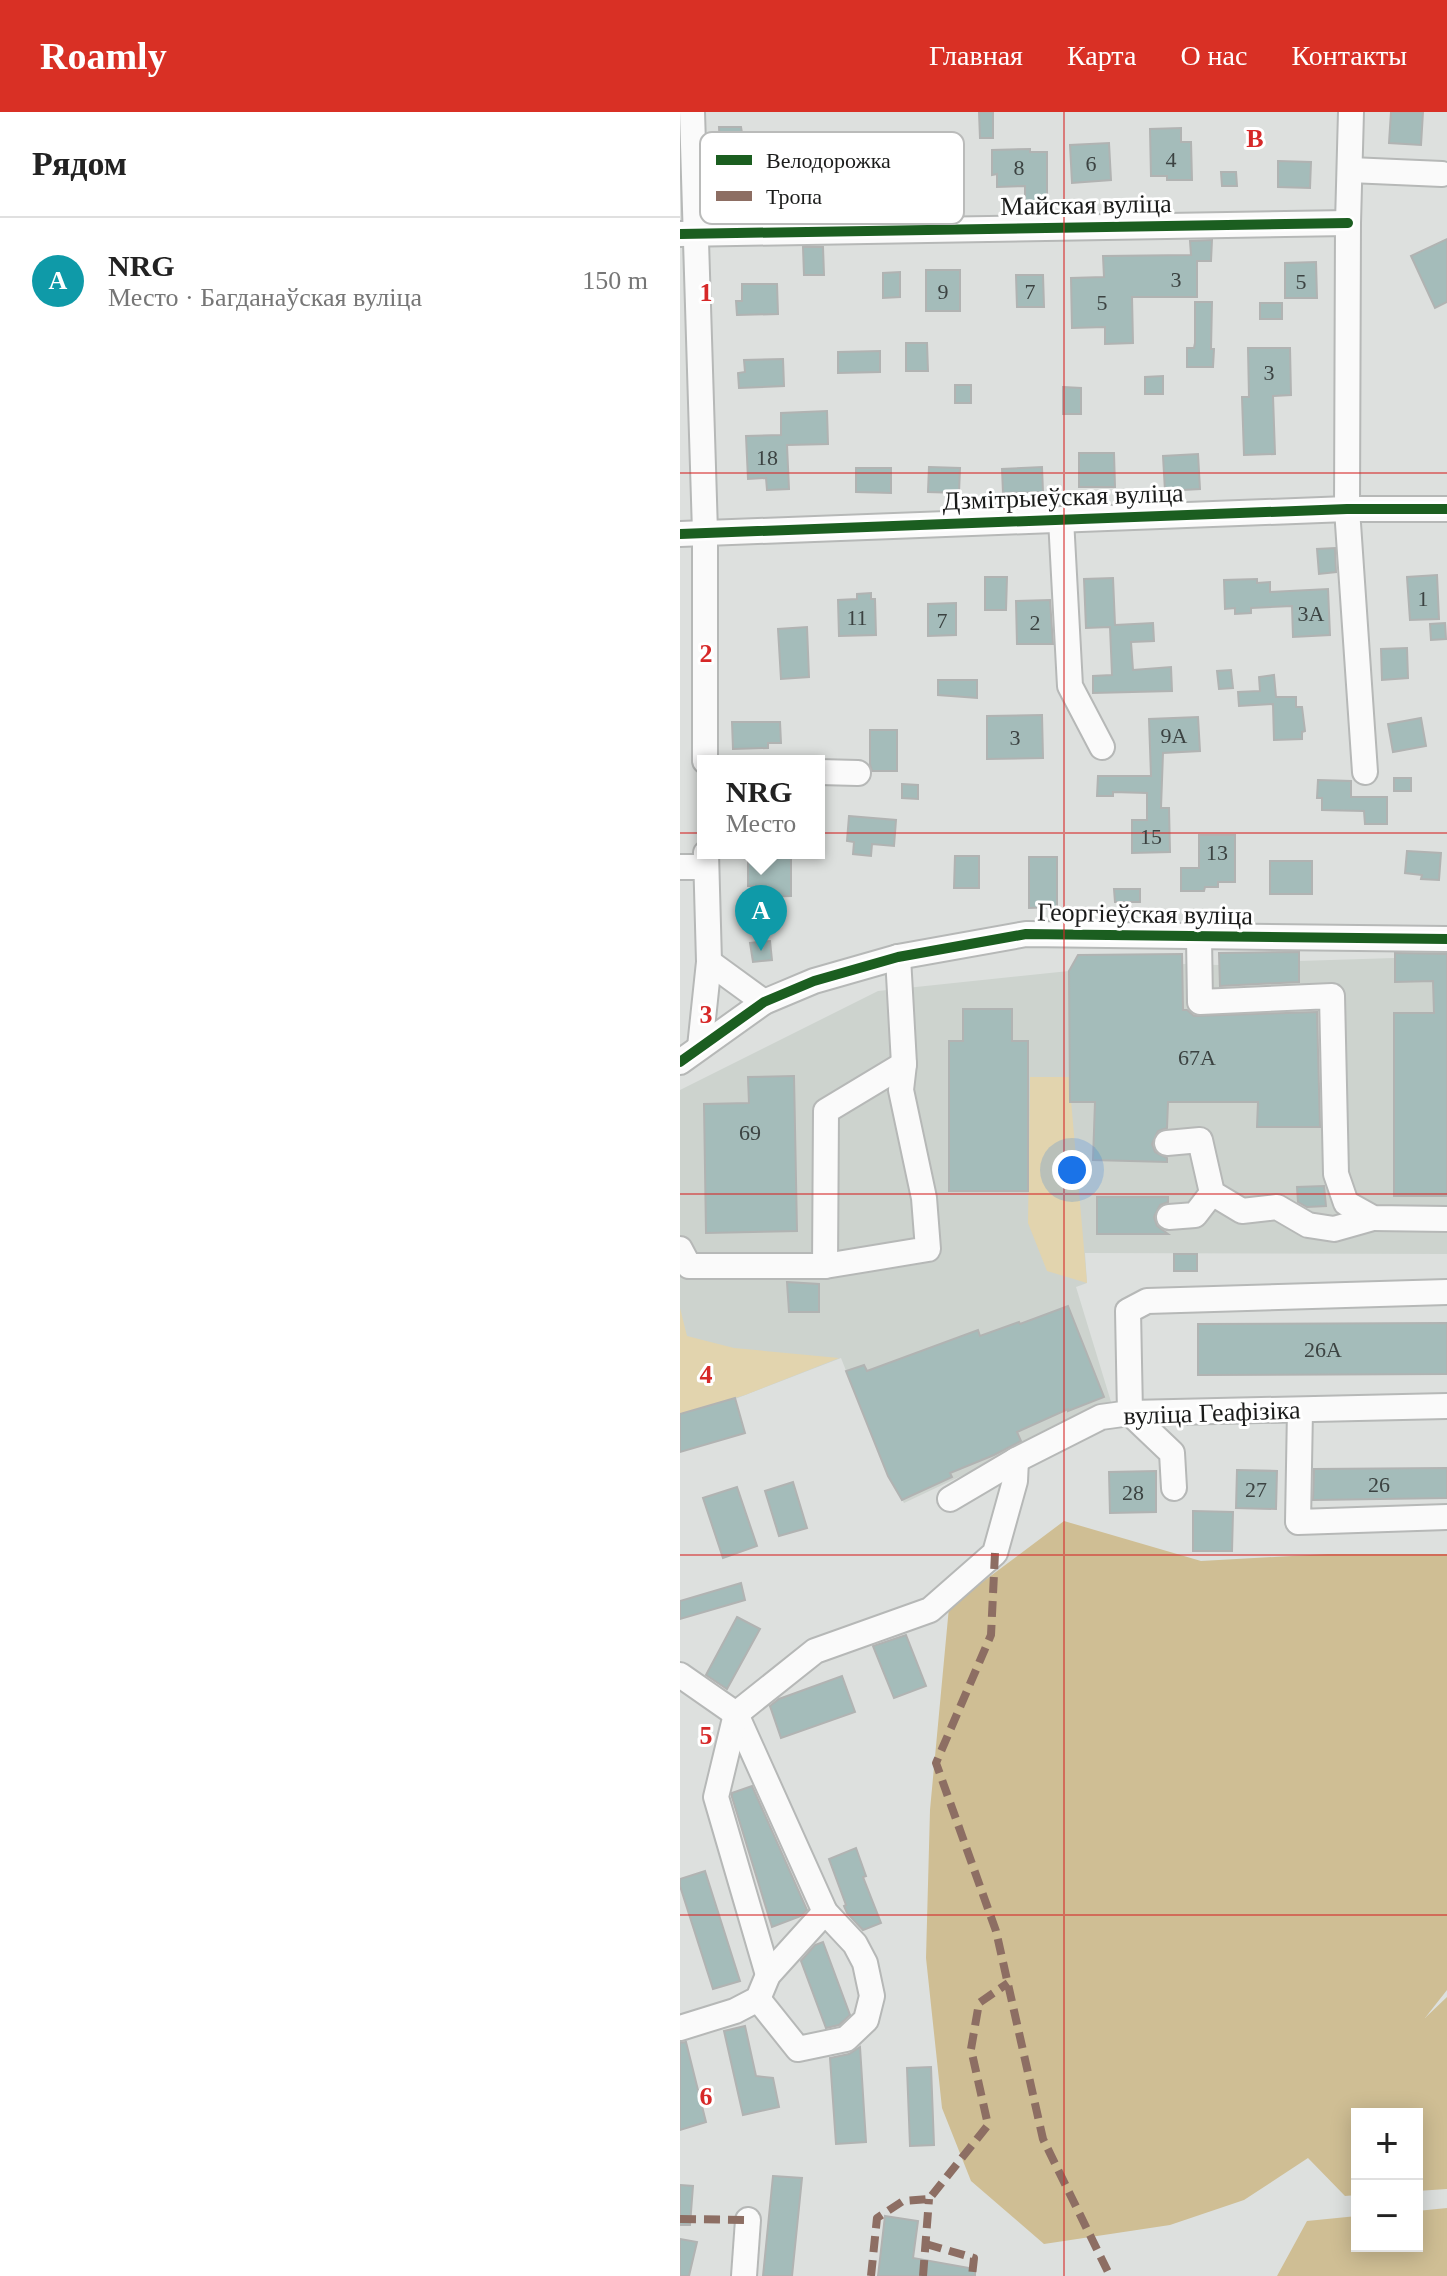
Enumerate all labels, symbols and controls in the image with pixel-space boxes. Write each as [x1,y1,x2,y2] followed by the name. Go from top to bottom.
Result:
[40,35,167,77] text: Roamly
[929,40,1023,71] text: Главная
[1067,40,1136,71] text: Карта
[1180,40,1247,71] text: О нас
[1291,40,1407,71] text: Контакты
[1246,124,1264,153] text: B
[700,132,964,224] legend
[32,145,127,182] text: Рядом
[1166,147,1177,172] house number: 4
[766,148,891,173] text: Велодорожка
[1086,151,1097,176] house number: 6
[1014,155,1025,180] house number: 8
[766,184,822,209] text: Тропа
[1000,189,1172,221] street label: Майская вуліца
[108,249,175,282] text: NRG
[49,266,67,295] text: A
[582,266,648,295] text: 150 m
[1171,267,1182,292] house number: 3
[1296,269,1307,294] house number: 5
[700,278,713,307] text: 1
[938,279,949,304] house number: 9
[1025,279,1036,304] house number: 7
[108,283,422,312] text: Место · Багданаўская вуліца
[1097,290,1108,315] house number: 5
[1264,360,1275,385] house number: 3
[756,445,778,470] house number: 18
[942,478,1185,516] street label: Дзмітрыеўская вуліца
[1418,586,1429,611] house number: 1
[1298,601,1325,626] house number: 3А
[846,605,868,630] house number: 11
[937,608,948,633] house number: 7
[1030,610,1041,635] house number: 2
[700,639,713,668] text: 2
[1161,723,1188,748] house number: 9А
[1010,725,1021,750] house number: 3
[697,755,825,859] popup
[726,775,792,808] text: NRG
[726,809,796,838] text: Место
[1140,824,1162,849] house number: 15
[1206,840,1228,865] house number: 13
[735,885,787,951] pin: A
[1037,898,1254,930] street label: Георгіеўская вуліца
[700,1000,713,1029] text: 3
[1178,1045,1216,1070] house number: 67А
[739,1120,761,1145] house number: 69
[1052,1150,1092,1190] your location
[1304,1337,1342,1362] house number: 26А
[700,1360,713,1389] text: 4
[1123,1395,1301,1431] street label: вуліца Геафізіка
[1368,1472,1390,1497] house number: 26
[1245,1477,1267,1502] house number: 27
[1122,1480,1144,1505] house number: 28
[700,1721,713,1750] text: 5
[700,2082,713,2111] text: 6
[1351,2108,1423,2252] map controls
[1351,2108,1423,2180] button: +
[1351,2180,1423,2252] button: −

